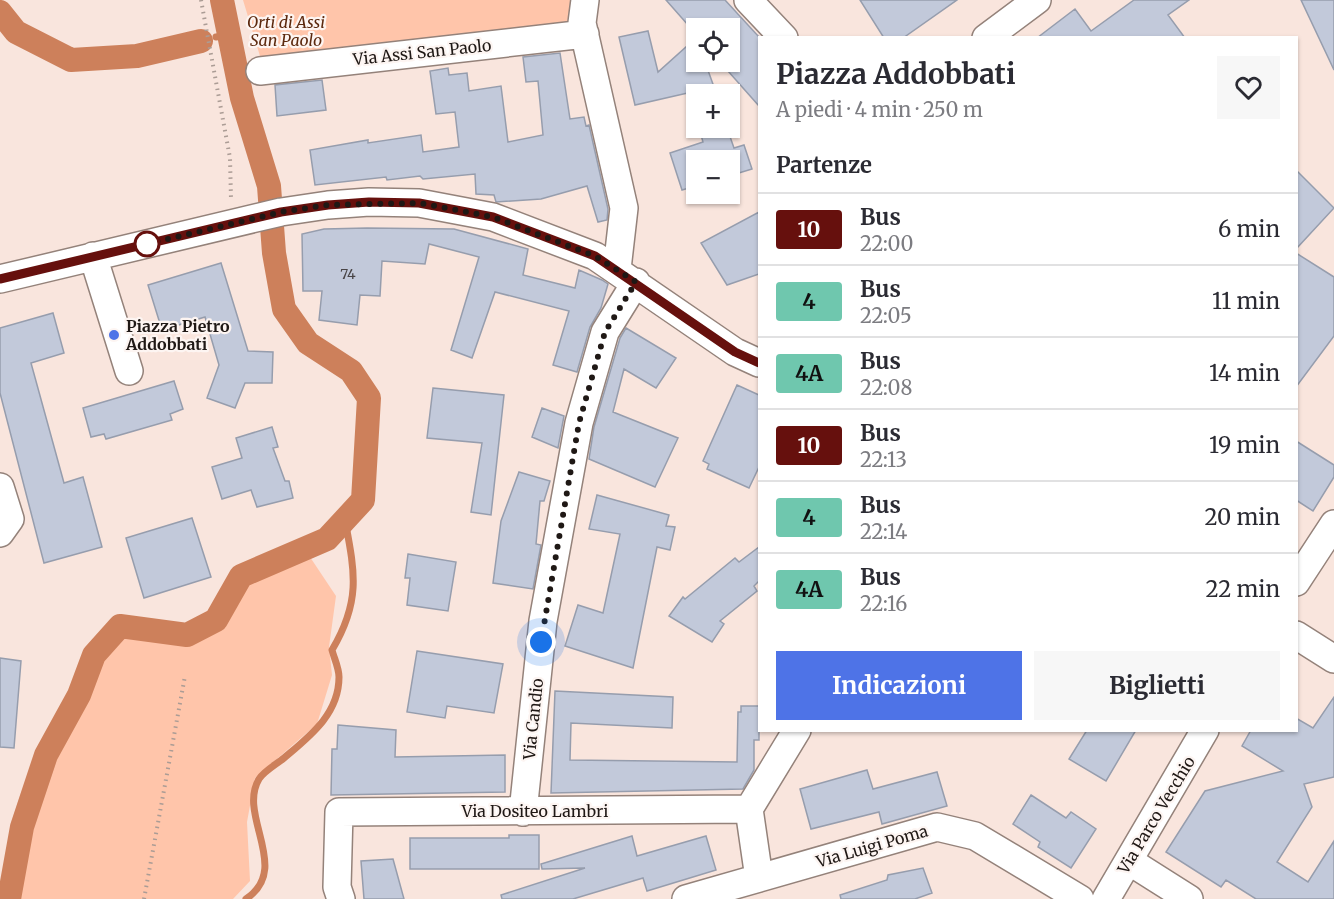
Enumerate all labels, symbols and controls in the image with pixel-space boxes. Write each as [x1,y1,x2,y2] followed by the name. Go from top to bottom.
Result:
[247,12,325,50] park label: Orti di Assi San Paolo
[686,18,740,204] map controls
[686,18,740,72] button: locate
[351,35,492,69] street label: Via Assi San Paolo
[776,56,1016,92] text: Piazza Addobbati
[1217,56,1280,119] button: heart
[686,84,740,138] button: +
[776,97,983,122] text: A piedi · 4 min · 250 m
[686,150,740,204] button: −
[776,151,872,179] text: Partenze
[860,203,901,231] text: Bus
[1218,215,1280,243] text: 6 min
[798,216,820,243] text: 10
[134,231,160,257] unlabelled marker
[860,231,914,256] text: 22:00
[340,265,356,283] house number: 74
[860,275,901,303] text: Bus
[1212,287,1280,315] text: 11 min
[802,288,816,315] text: 4
[860,303,912,328] text: 22:05
[125,316,230,354] place label: Piazza Pietro Addobbati
[107,328,121,342] marker: Piazza Pietro Addobbati
[860,347,901,375] text: Bus
[1209,359,1280,387] text: 14 min
[795,360,823,387] text: 4A
[860,375,912,400] text: 22:08
[860,419,901,447] text: Bus
[1209,431,1280,459] text: 19 min
[798,432,820,459] text: 10
[860,447,907,472] text: 22:13
[860,491,901,519] text: Bus
[1204,503,1280,531] text: 20 min
[802,504,816,531] text: 4
[860,519,907,544] text: 22:14
[860,563,901,591] text: Bus
[1206,575,1280,603] text: 22 min
[795,576,823,603] text: 4A
[860,591,907,616] text: 22:16
[526,627,556,657] your location
[776,651,1022,720] button: Indicazioni
[1034,651,1280,720] button: Biglietti
[519,677,547,762] street label: Via Candio
[1112,753,1199,878] street label: Via Parco Vecchio
[461,801,608,821] street label: Via Dositeo Lambri
[813,820,931,872] street label: Via Luigi Poma

